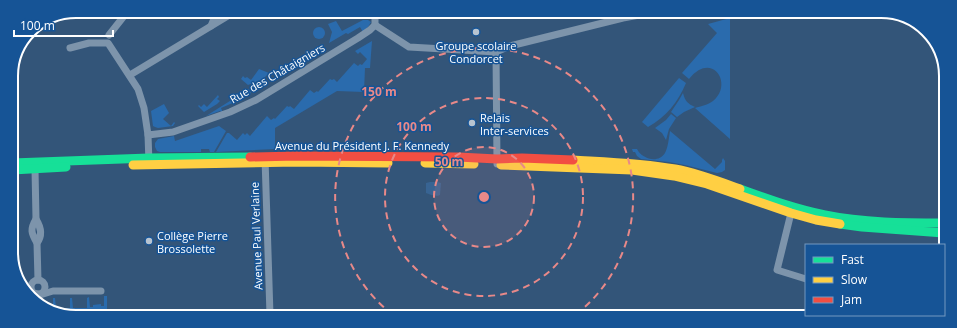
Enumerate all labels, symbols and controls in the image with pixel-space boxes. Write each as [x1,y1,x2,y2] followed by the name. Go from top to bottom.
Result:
[14,12,113,38] scale bar
[20,17,55,34] text: 100 m
[471,27,481,37] marker: Groupe scolaire Condorcet
[435,38,517,66] place label: Groupe scolaire Condorcet
[227,40,327,106] street label: Rue des Châtaigniers
[361,83,397,100] text: 150 m
[480,110,549,138] place label: Relais Inter-services
[396,118,432,135] text: 100 m
[467,118,477,128] marker: Relais Inter-services
[275,138,450,153] street label: Avenue du Président J. F. Kennedy
[435,153,463,170] text: 50 m
[247,182,265,290] street label: Avenue Paul Verlaine
[477,190,491,204] centre of rings
[157,228,228,256] place label: Collège Pierre Brossolette
[144,236,154,246] marker: Collège Pierre Brossolette
[805,244,945,316] legend
[841,251,864,268] text: Fast
[841,271,868,288] text: Slow
[840,291,862,308] text: Jam

